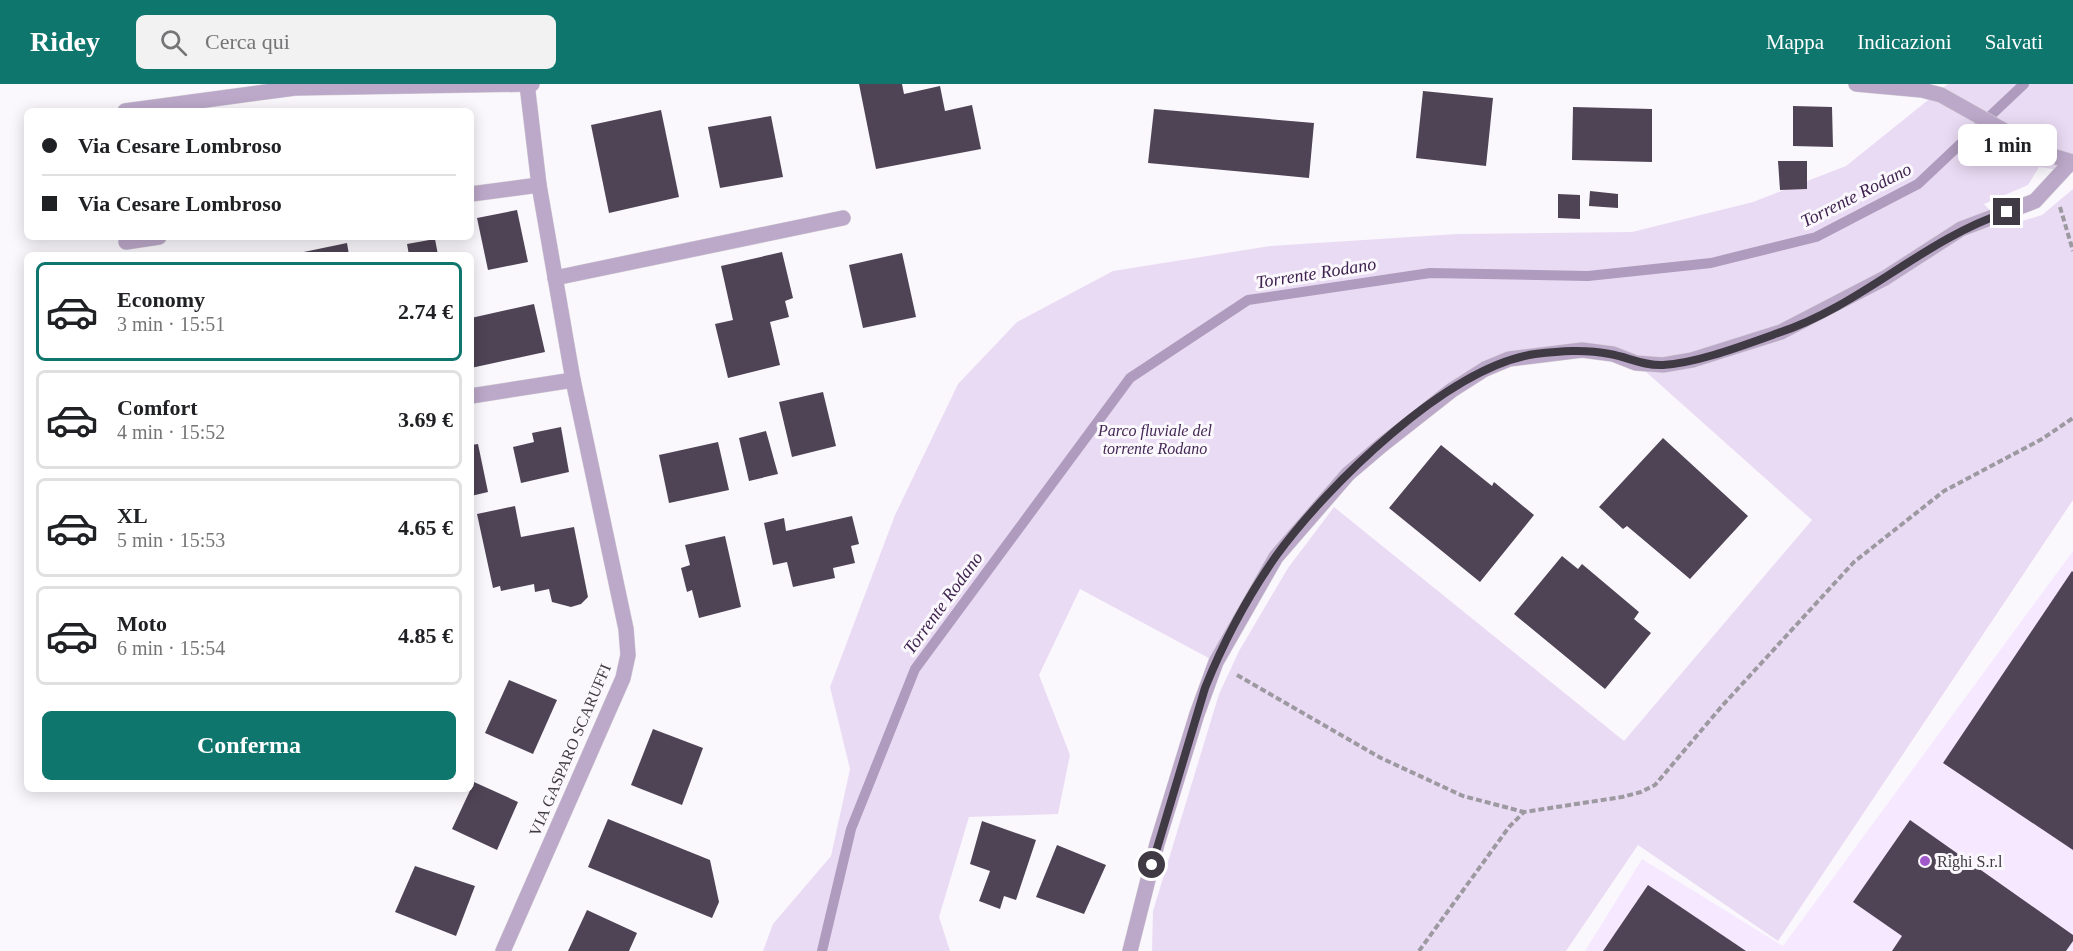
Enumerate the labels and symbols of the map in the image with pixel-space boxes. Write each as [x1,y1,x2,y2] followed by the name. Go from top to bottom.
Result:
[1958,125,2056,167] callout: 1 min
[1797,159,1915,231] water label: Torrente Rodano
[1993,198,2020,225] route end
[1255,254,1377,292] water label: Torrente Rodano
[1097,422,1213,457] park label: Parco fluviale del torrente Rodano
[899,548,987,658] water label: Torrente Rodano
[526,661,614,839] street label: VIA GASPARO SCARUFFI
[1138,851,1165,878] route start
[1937,853,2003,871] place label: Righi S.r.l
[1918,854,1932,868] marker: Righi S.r.l

